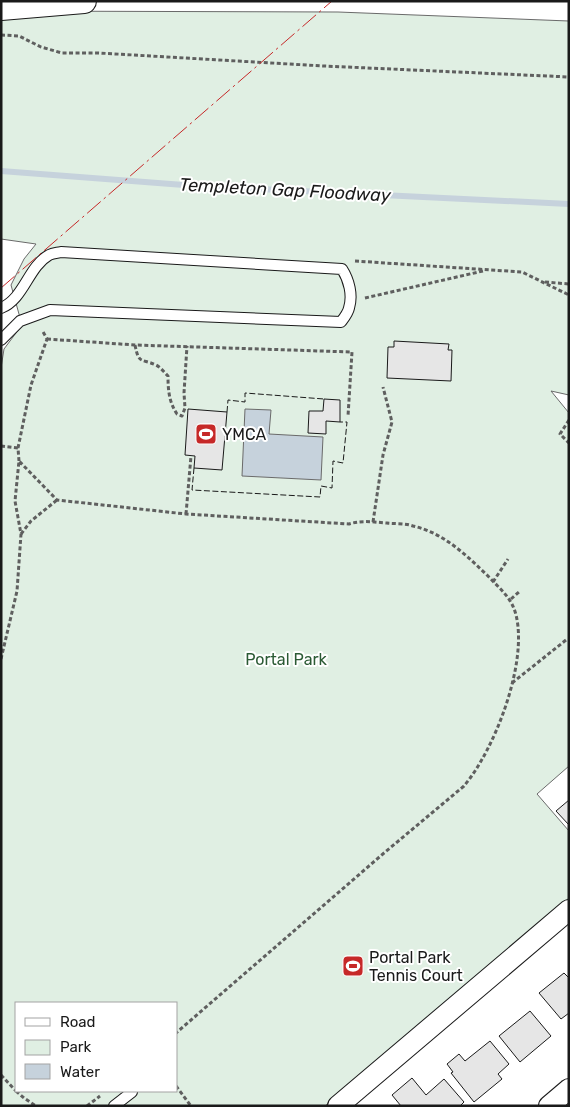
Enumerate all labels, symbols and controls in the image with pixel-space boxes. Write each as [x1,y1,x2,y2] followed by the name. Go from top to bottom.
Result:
[179,173,392,207] water label: Templeton Gap Floodway
[194,422,218,446] sports icon: YMCA
[222,425,267,444] place label: YMCA
[245,650,328,669] park label: Portal Park
[369,948,463,985] place label: Portal Park Tennis Court
[341,954,365,978] sports icon: Portal Park Tennis Court
[15,1002,178,1092] legend
[60,1013,96,1031] text: Road
[60,1038,91,1056] text: Park
[60,1063,100,1081] text: Water

